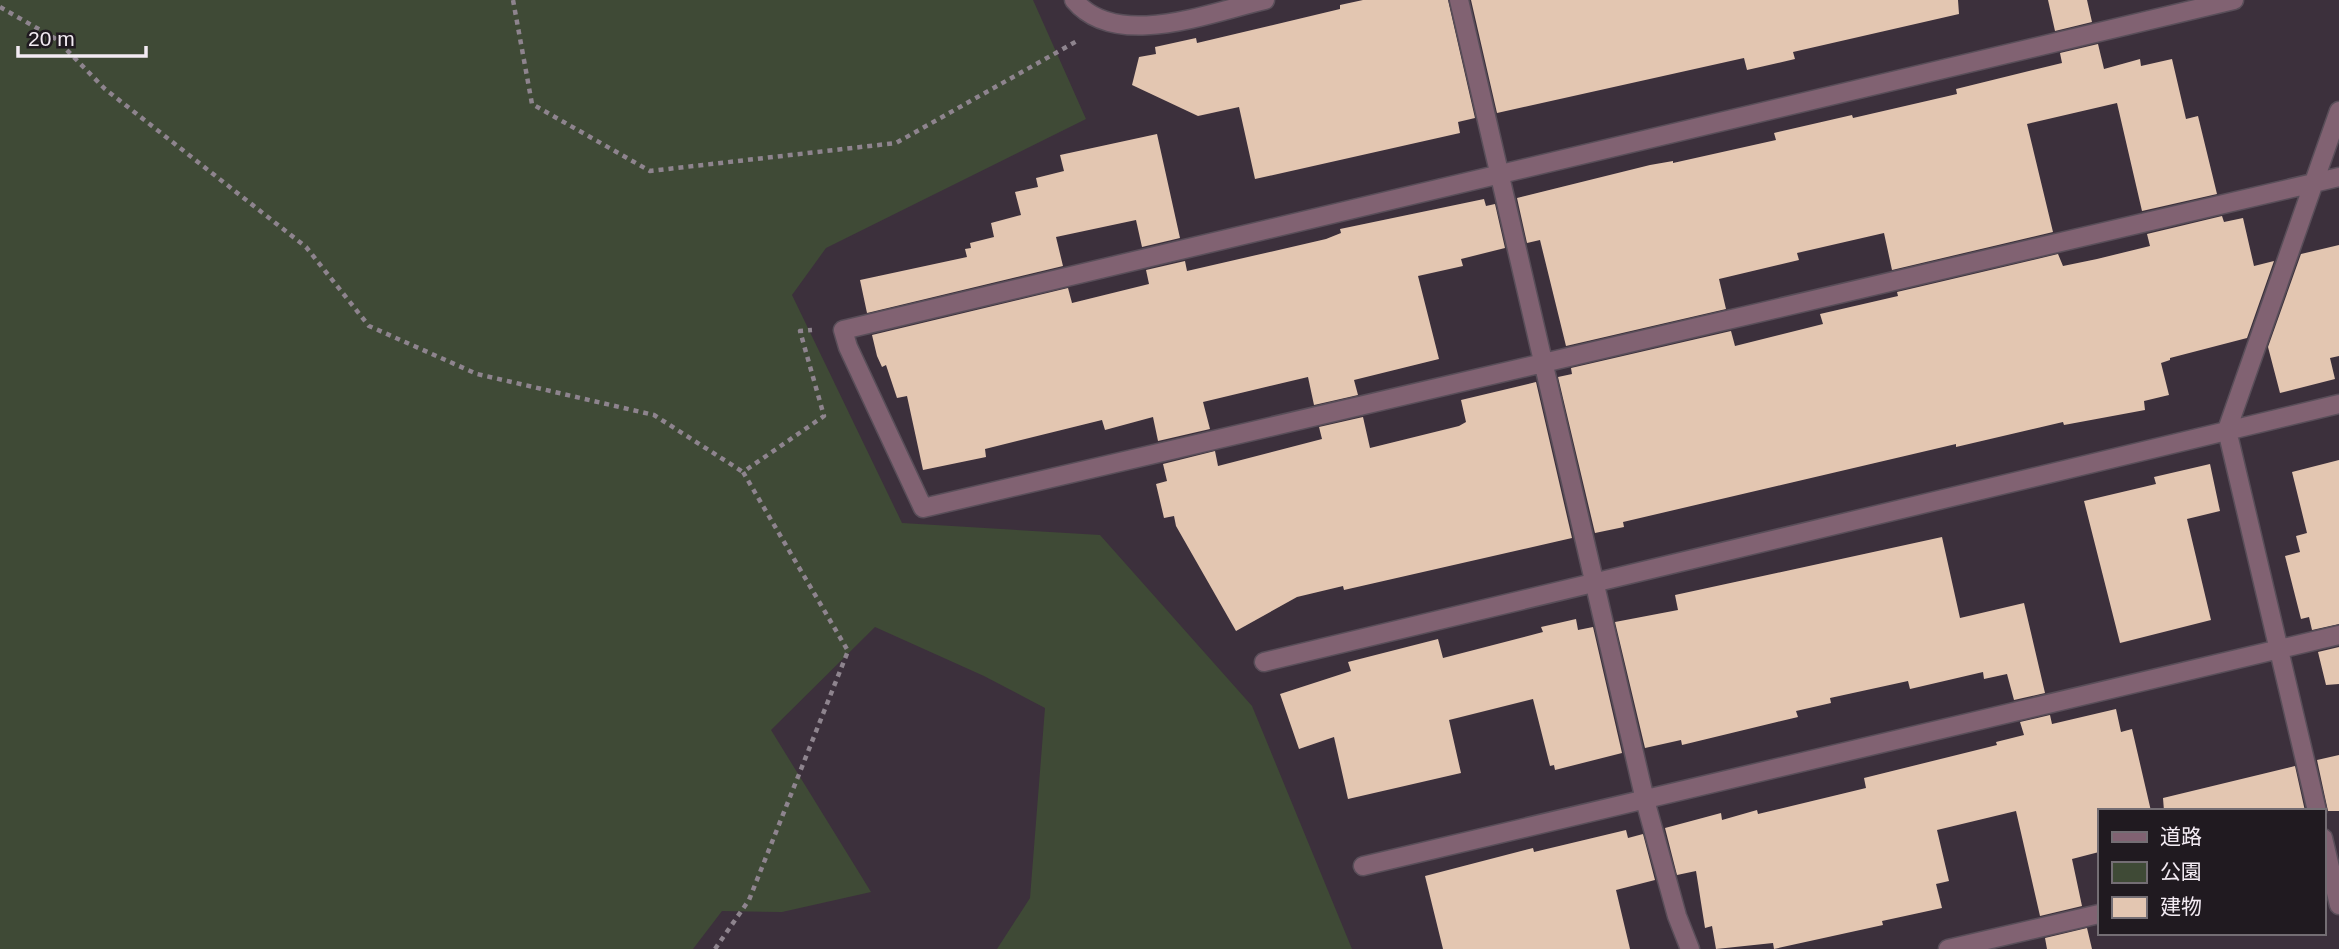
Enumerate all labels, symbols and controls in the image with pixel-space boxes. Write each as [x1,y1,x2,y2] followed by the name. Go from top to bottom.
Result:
[18,14,145,58] scale bar
[28,27,75,50] text: 20 m
[2098,809,2325,935] legend
[2160,825,2202,848] text: 道路
[2160,860,2202,883] text: 公園
[2160,895,2202,918] text: 建物

